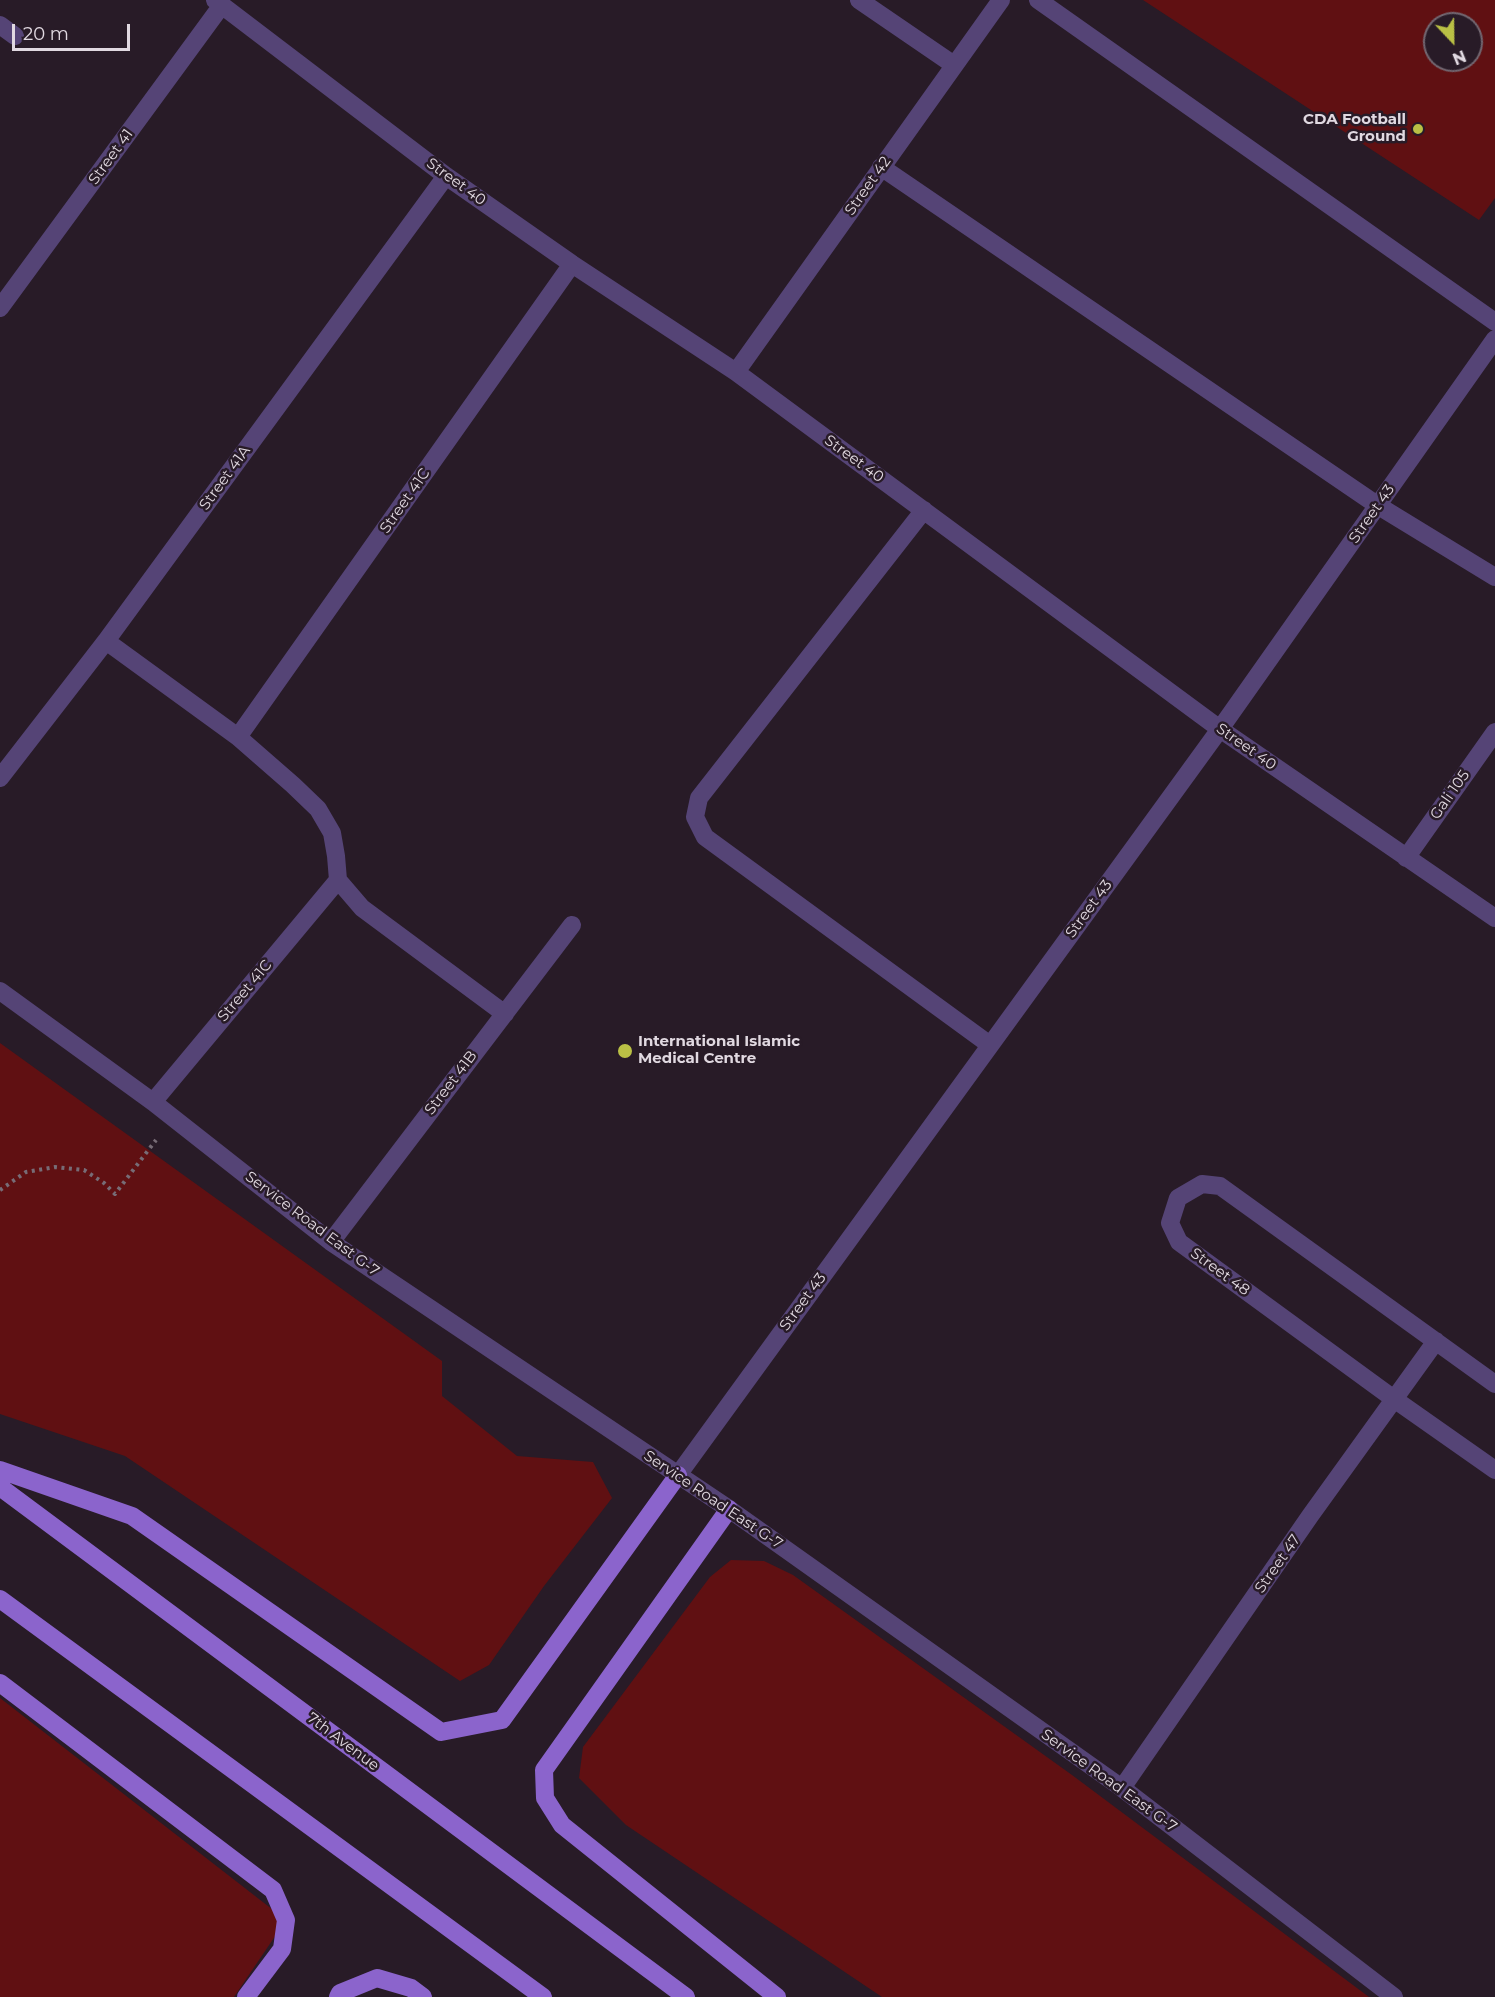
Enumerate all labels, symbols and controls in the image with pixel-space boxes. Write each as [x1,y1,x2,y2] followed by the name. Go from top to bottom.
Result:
[15,12,134,50] scale bar
[1423,12,1483,72] north arrow
[23,23,69,45] text: 20 m
[1450,46,1469,69] text: N
[1303,111,1406,146] place label: CDA Football Ground
[1411,122,1425,136] marker: CDA Football Ground
[85,126,137,188] street label: Street 41
[841,153,895,219] street label: Street 42
[423,154,489,210] street label: Street 40
[821,431,887,487] street label: Street 40
[196,442,254,514] street label: Street 41A
[376,465,434,537] street label: Street 41C
[1345,481,1399,547] street label: Street 43
[1213,720,1279,774] street label: Street 40
[1426,767,1474,823] street label: Gali 105
[1062,876,1116,942] street label: Street 43
[214,957,276,1025] street label: Street 41C
[638,1033,800,1068] place label: International Islamic Medical Centre
[616,1042,634,1060] marker: International Islamic Medical Centre
[421,1047,481,1119] street label: Street 41B
[241,1168,383,1280] street label: Service Road East G-7
[1187,1244,1253,1300] street label: Street 48
[776,1269,830,1335] street label: Street 43
[640,1447,786,1553] street label: Service Road East G-7
[1251,1531,1305,1597] street label: Street 47
[303,1709,383,1775] street label: 7th Avenue
[1038,1726,1180,1836] street label: Service Road East G-7

